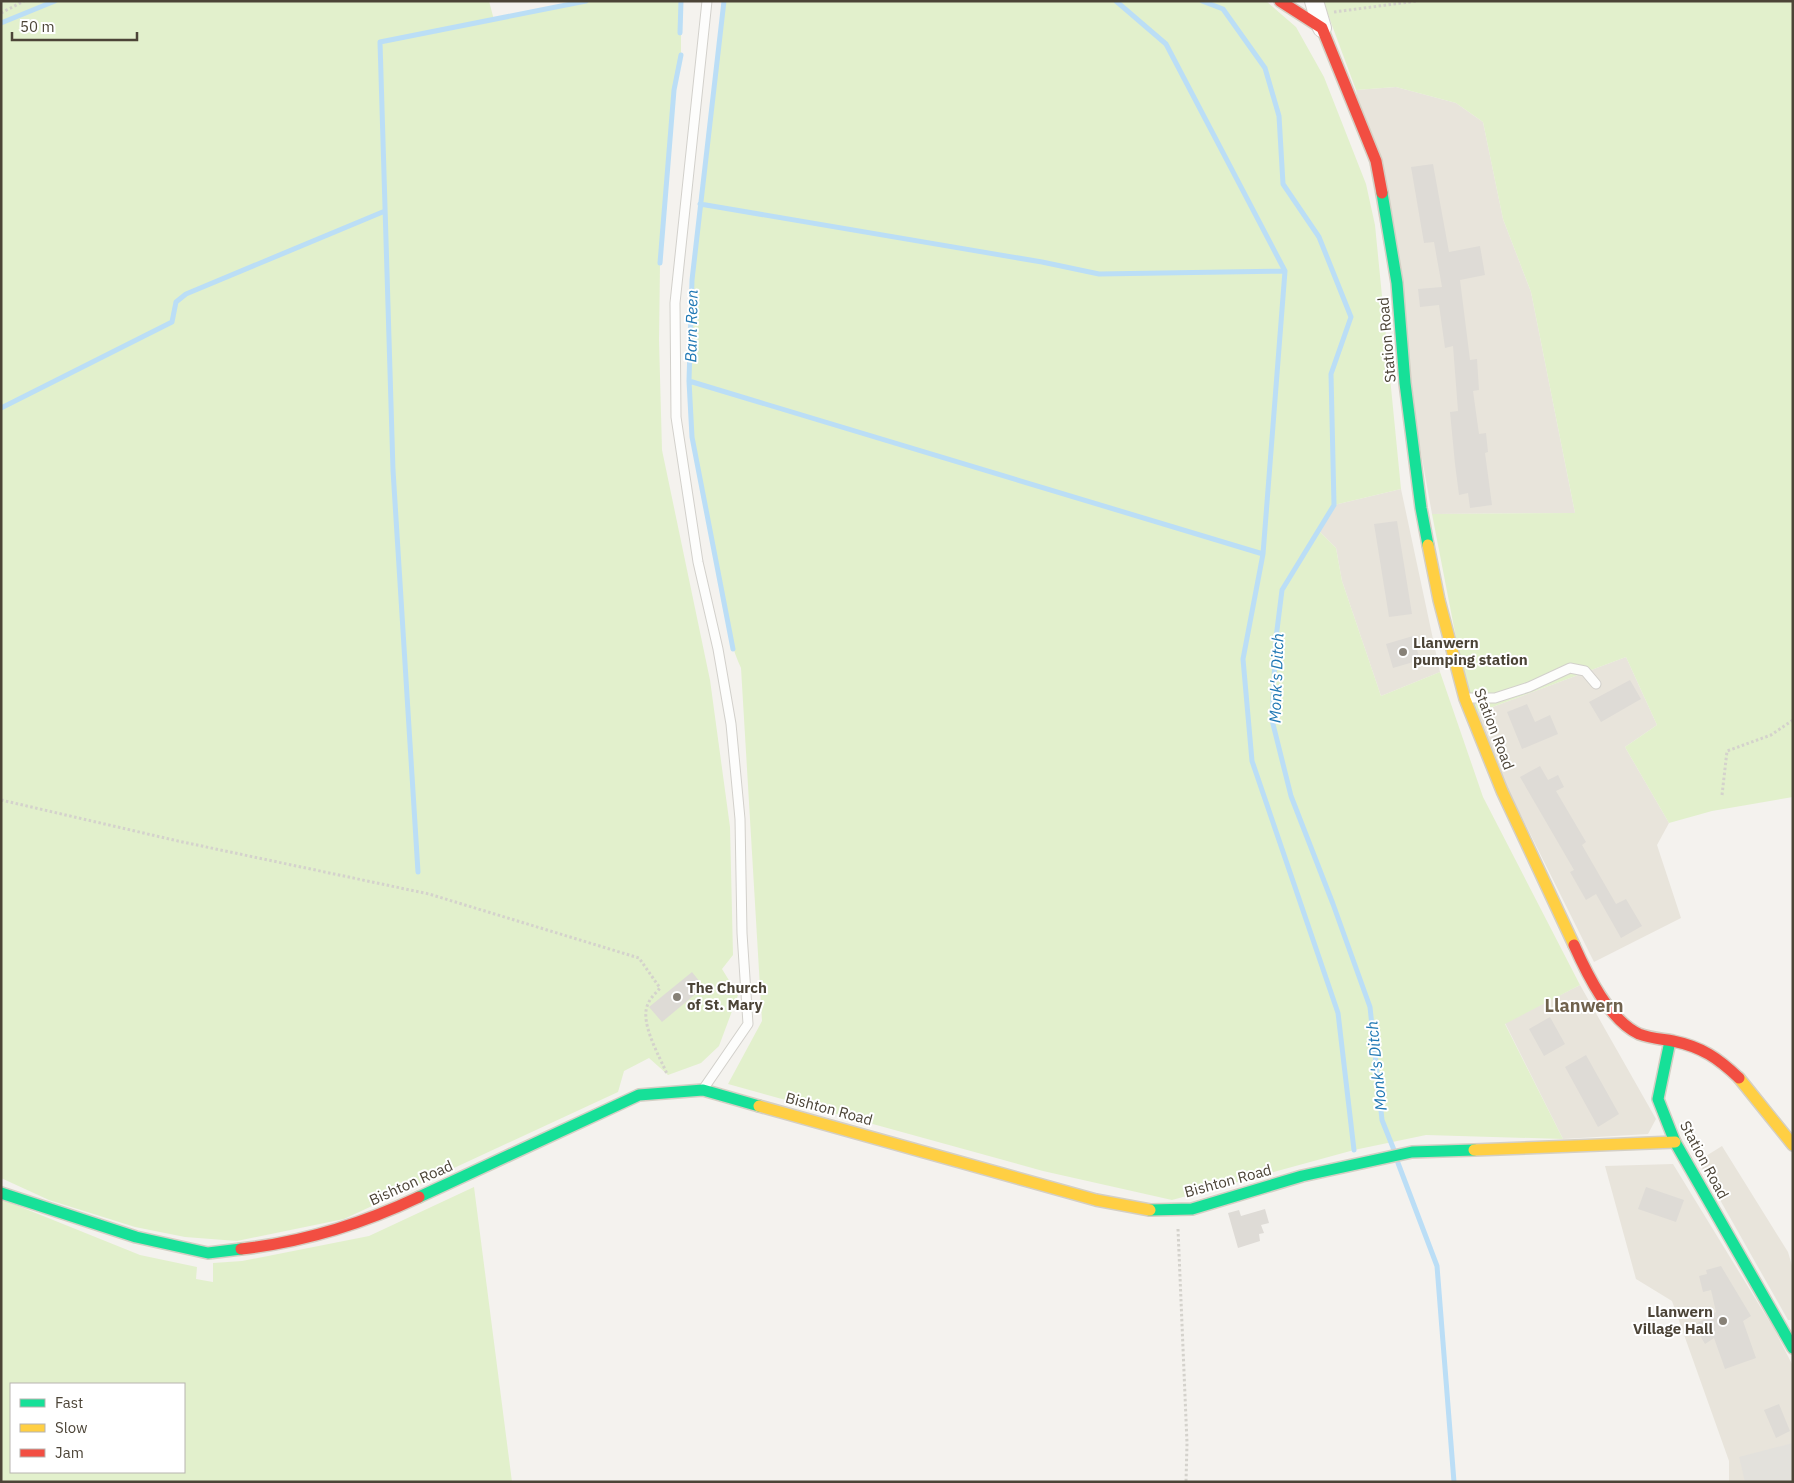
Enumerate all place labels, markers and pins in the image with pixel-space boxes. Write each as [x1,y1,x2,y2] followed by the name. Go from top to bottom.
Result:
[1413,633,1528,669] place label: Llanwern pumping station
[1397,646,1409,658] marker: Llanwern pumping station
[687,978,767,1014] place label: The Church of St. Mary
[671,991,683,1003] marker: The Church of St. Mary
[1633,1302,1713,1338] place label: Llanwern Village Hall
[1717,1315,1729,1327] marker: Llanwern Village Hall

